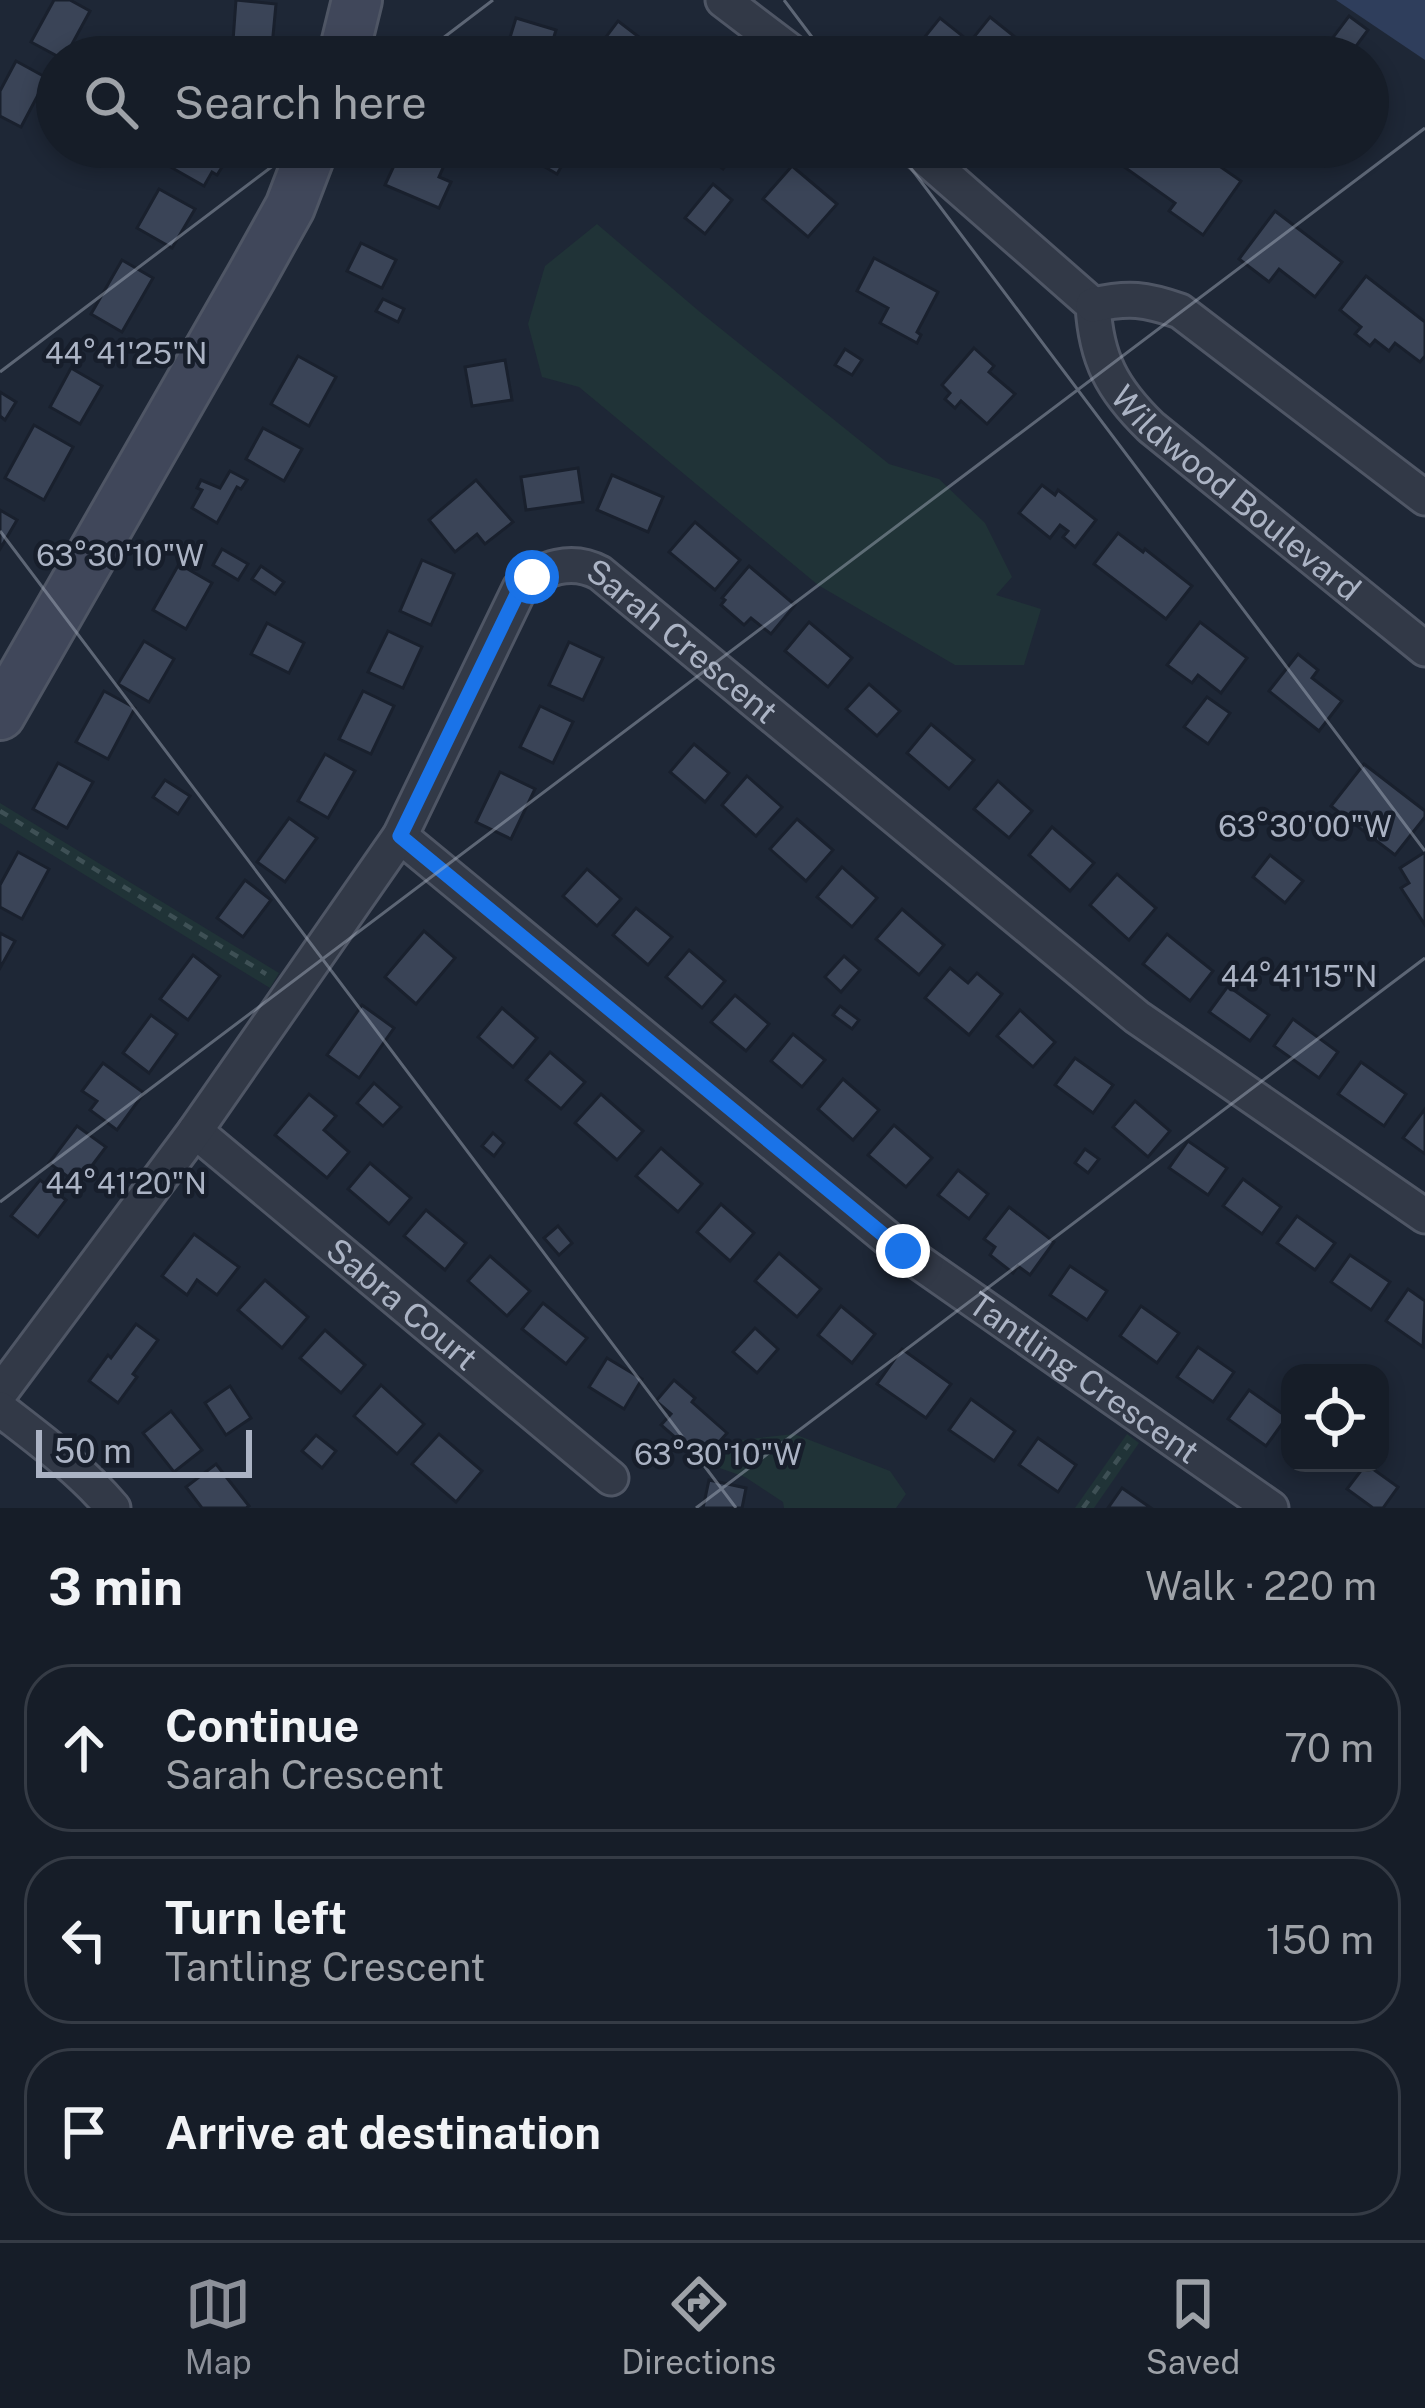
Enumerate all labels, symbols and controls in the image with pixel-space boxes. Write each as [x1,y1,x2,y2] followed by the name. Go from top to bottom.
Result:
[36,36,1389,168] search box
[78,69,144,135] icon: search
[174,76,427,129] text: Search here
[45,335,207,371] text: 44°41'25"N
[1103,378,1368,608] street label: Wildwood Boulevard
[36,537,204,573] text: 63°30'10"W
[505,550,559,604] route start
[581,551,785,731] street label: Sarah Crescent
[1218,808,1392,844] text: 63°30'00"W
[1221,958,1377,994] text: 44°41'15"N
[45,1165,207,1201] text: 44°41'20"N
[876,1224,930,1278] route end
[319,1230,485,1378] street label: Sabra Court
[962,1284,1206,1471] street label: Tantling Crescent
[1281,1364,1389,1472] map controls
[1281,1364,1389,1472] button: locate
[36,1424,252,1477] scale bar
[54,1432,132,1470] text: 50 m
[634,1436,802,1472] text: 63°30'10"W
[48,1557,183,1616] text: 3 min
[1145,1563,1377,1609] text: Walk · 220 m
[165,1699,359,1752] text: Continue
[51,1715,117,1781] icon: ahead
[1284,1725,1374,1771] text: 70 m
[165,1752,444,1798] text: Sarah Crescent
[165,1891,347,1944] text: Turn left
[51,1907,117,1973] icon: left
[1266,1917,1374,1963] text: 150 m
[165,1944,486,1990] text: Tantling Crescent
[51,2099,117,2165] icon: arrive
[165,2106,601,2159] text: Arrive at destination
[185,2271,252,2381] tab: Map
[621,2271,776,2381] tab: Directions
[1146,2271,1240,2381] tab: Saved

